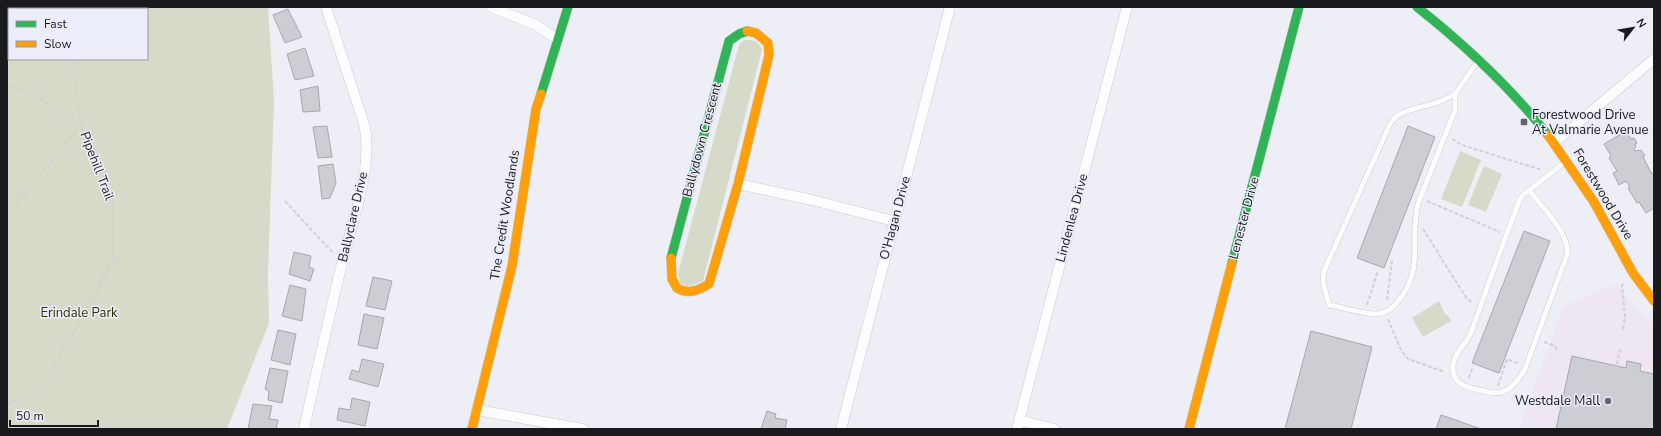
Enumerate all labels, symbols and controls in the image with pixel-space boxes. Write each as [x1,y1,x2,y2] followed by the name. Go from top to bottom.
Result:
[8,8,148,60] legend
[1613,8,1653,48] north arrow
[44,16,67,32] text: Fast
[1633,16,1650,30] text: N
[44,36,72,52] text: Slow
[678,81,726,199] street label: Ballydown Crescent
[1532,106,1648,139] place label: Forestwood Drive At Valmarie Avenue
[1519,117,1529,127] marker: Forestwood Drive At Valmarie Avenue
[76,129,118,203] street label: Pipehill Trail
[1569,145,1637,243] street label: Forestwood Drive
[486,149,524,281] street label: The Credit Woodlands
[334,170,372,264] street label: Ballyclare Drive
[1052,172,1093,264] street label: Lindenlea Drive
[875,174,915,262] street label: O'Hagan Drive
[1224,175,1264,261] street label: Lenester Drive
[40,304,118,322] park label: Erindale Park
[1515,392,1600,410] place label: Westdale Mall
[1603,396,1613,406] marker: Westdale Mall
[10,402,98,428] scale bar
[16,408,44,424] text: 50 m

